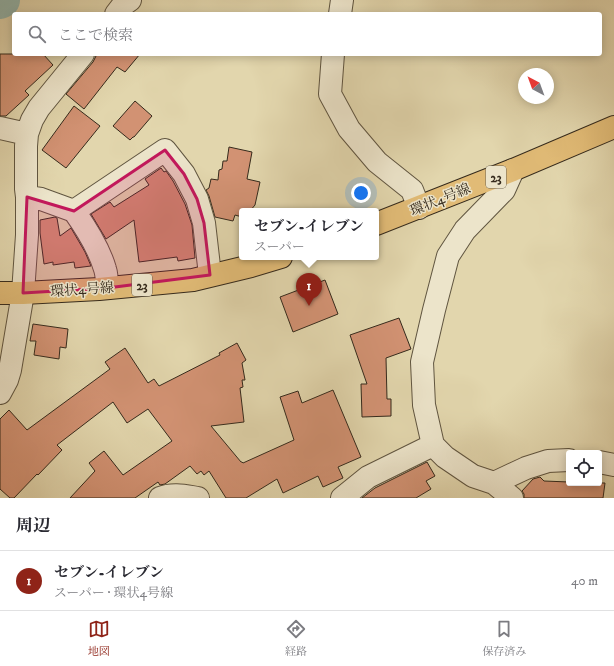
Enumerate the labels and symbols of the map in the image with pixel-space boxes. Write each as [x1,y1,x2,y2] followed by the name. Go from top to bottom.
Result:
[518,68,554,104] north arrow
[486,166,506,188] road number: 23
[407,180,473,220] street label: 環状4号線
[351,183,371,203] your location
[296,273,322,306] pin: 1
[132,274,152,296] road number: 23
[49,279,115,301] street label: 環状4号線

